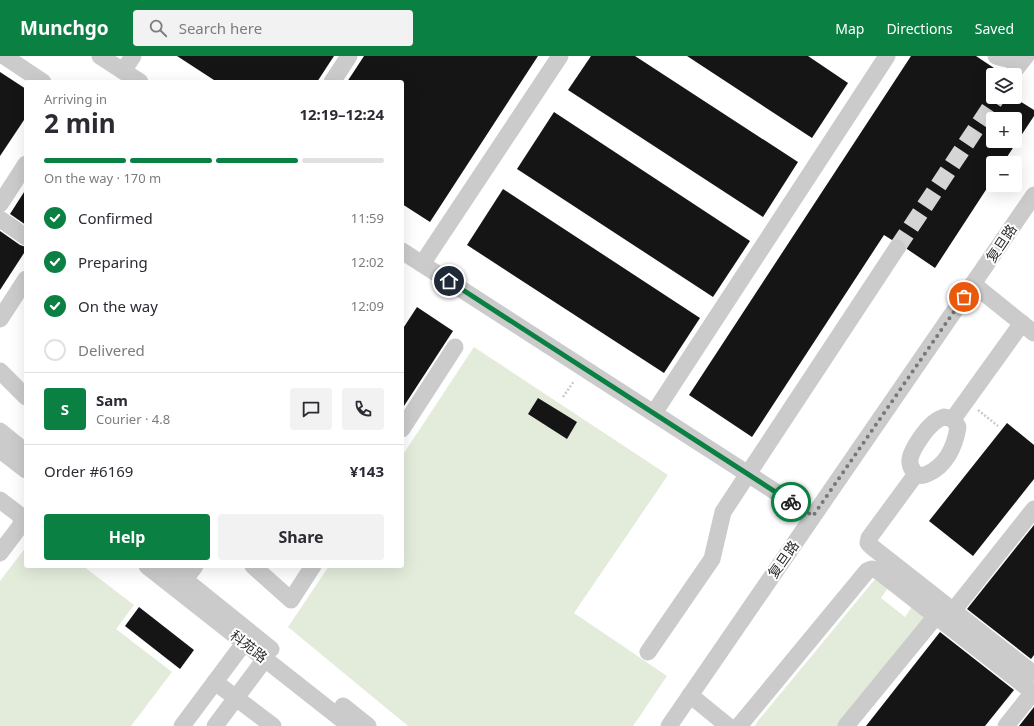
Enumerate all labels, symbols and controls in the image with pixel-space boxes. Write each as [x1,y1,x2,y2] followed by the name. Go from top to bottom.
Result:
[133,10,413,46] search box
[20,15,109,41] text: Munchgo
[147,17,169,39] icon: search
[179,18,262,38] text: Search here
[835,19,864,38] text: Map
[886,19,953,38] text: Directions
[975,19,1014,38] text: Saved
[986,68,1022,192] map controls
[986,68,1022,104] button: layers
[44,90,107,108] text: Arriving in
[299,104,384,124] text: 12:19–12:24
[44,105,116,141] text: 2 min
[986,112,1022,148] button: +
[986,156,1022,192] button: −
[44,169,161,187] text: On the way · 170 m
[44,207,66,229] icon: check
[78,208,153,228] text: Confirmed
[351,209,384,227] text: 11:59
[981,220,1021,266] street label: 复旦路
[44,251,66,273] icon: check
[78,252,148,272] text: Preparing
[351,253,384,271] text: 12:02
[432,264,466,298] pin
[438,270,460,292] icon: home
[947,280,981,314] pin
[953,286,975,308] icon: bag
[44,295,66,317] icon: check
[78,296,158,316] text: On the way
[351,297,384,315] text: 12:09
[78,340,145,360] text: Delivered
[290,388,332,430] button: chat
[342,388,384,430] button: phone
[96,390,128,410] text: Sam
[61,399,69,419] text: S
[96,410,170,428] text: Courier · 4.8
[44,461,133,481] text: Order #6169
[350,461,384,481] text: ¥143
[771,482,811,522] courier
[780,491,802,513] icon: bike
[44,514,210,560] button: Help
[218,514,384,560] button: Share
[763,536,803,582] street label: 复旦路
[227,626,271,666] street label: 科苑路

